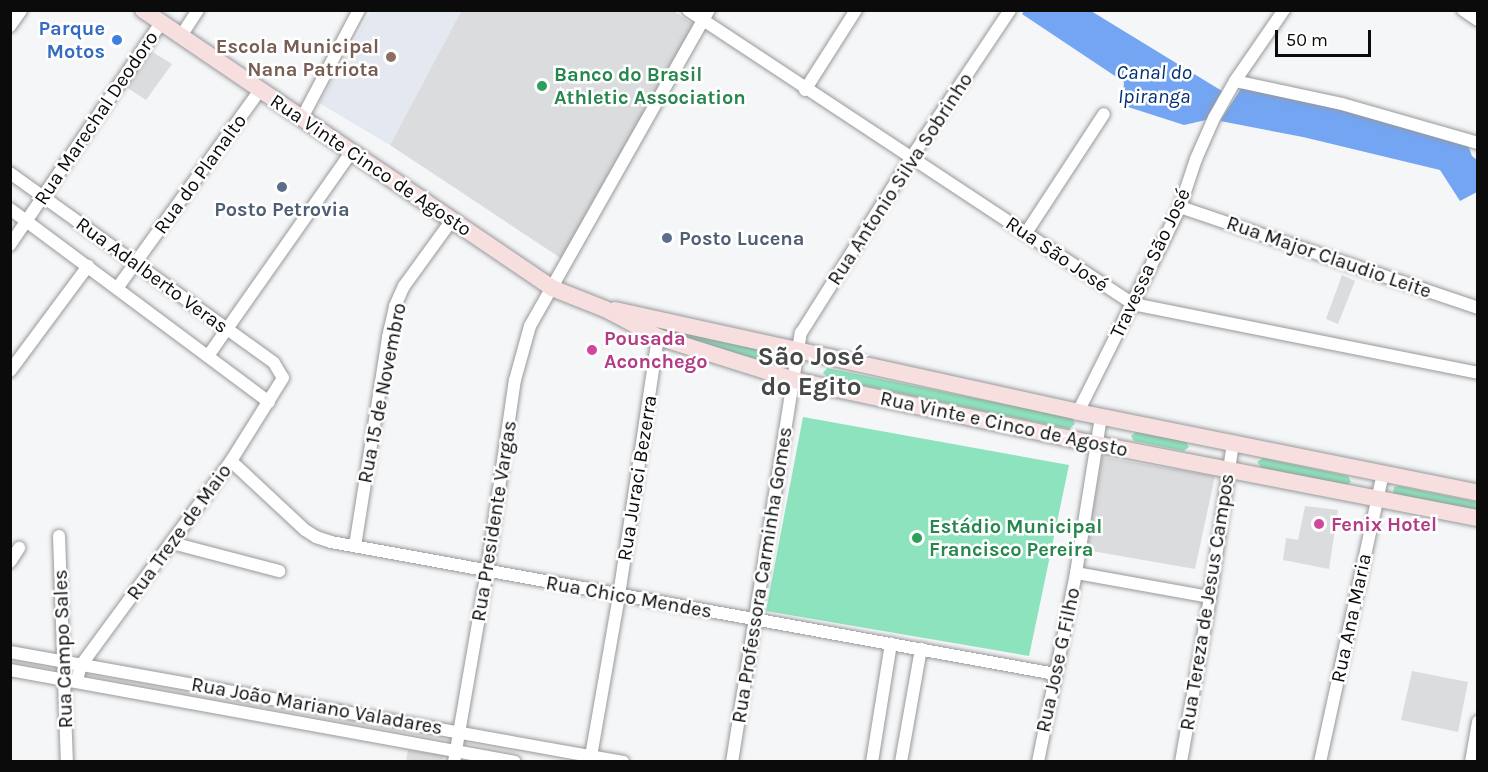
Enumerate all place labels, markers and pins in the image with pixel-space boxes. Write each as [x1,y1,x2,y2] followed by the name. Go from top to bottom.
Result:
[39,16,105,63] place label: Parque Motos
[110,33,124,47] marker: Parque Motos
[216,34,379,81] place label: Escola Municipal Nana Patriota
[384,50,398,64] marker: Escola Municipal Nana Patriota
[554,62,746,109] place label: Banco do Brasil Athletic Association
[535,79,549,93] marker: Banco do Brasil Athletic Association
[275,180,289,194] marker: Posto Petrovia
[214,197,350,221] place label: Posto Petrovia
[679,226,805,250] place label: Posto Lucena
[660,231,674,245] marker: Posto Lucena
[604,326,707,373] place label: Pousada Aconchego
[585,343,599,357] marker: Pousada Aconchego
[1331,512,1437,536] place label: Fenix Hotel
[929,514,1102,561] place label: Estádio Municipal Francisco Pereira
[1312,517,1326,531] marker: Fenix Hotel
[910,531,924,545] marker: Estádio Municipal Francisco Pereira

